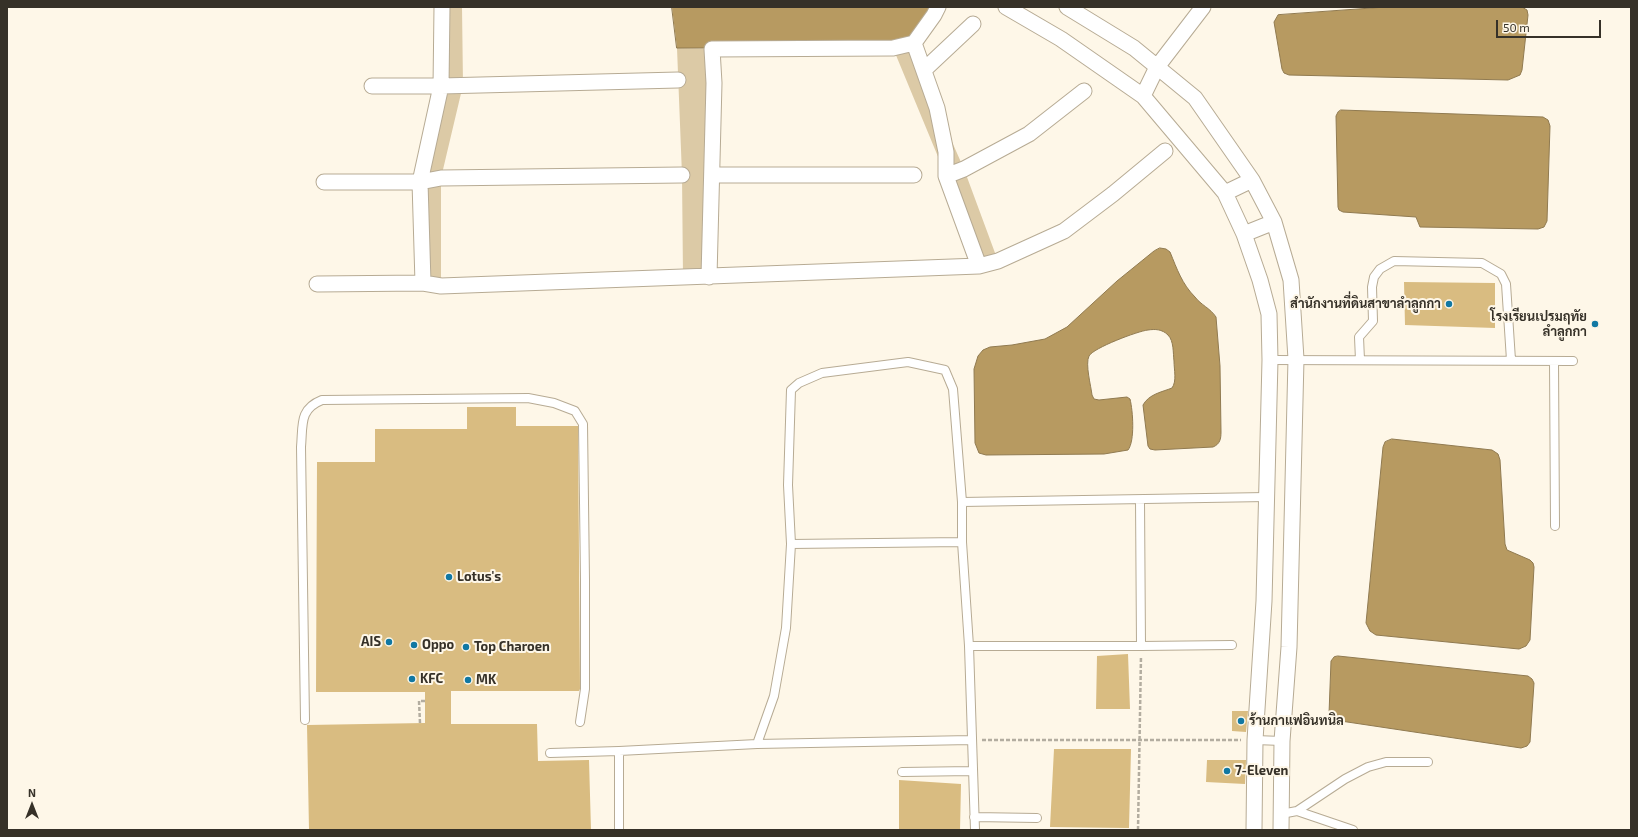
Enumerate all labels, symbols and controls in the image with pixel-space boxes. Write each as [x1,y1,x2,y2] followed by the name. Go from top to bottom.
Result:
[1498,12,1603,38] scale bar
[1503,20,1530,34] text: 50 m
[1290,296,1441,312] place label: สำนักงานที่ดินสาขาลำลูกกา
[1444,299,1454,309] marker: สำนักงานที่ดินสาขาลำลูกกา
[1490,309,1587,340] place label: โรงเรียนเปรมฤทัย ลำลูกกา
[1590,319,1600,329] marker: โรงเรียนเปรมฤทัย ลำลูกกา
[457,569,501,585] place label: Lotus's
[444,572,454,582] marker: Lotus's
[361,634,381,650] place label: AIS
[384,637,394,647] marker: AIS
[422,637,454,653] place label: Oppo
[474,639,550,655] place label: Top Charoen
[409,640,419,650] marker: Oppo
[461,642,471,652] marker: Top Charoen
[420,671,443,687] place label: KFC
[476,672,496,688] place label: MK
[407,674,417,684] marker: KFC
[463,675,473,685] marker: MK
[1249,713,1344,729] place label: ร้านกาแฟอินทนิล
[1236,716,1246,726] marker: ร้านกาแฟอินทนิล
[1235,763,1288,779] place label: 7-Eleven
[1222,766,1232,776] marker: 7-Eleven
[12,785,52,825] north arrow
[28,786,36,799] text: N

